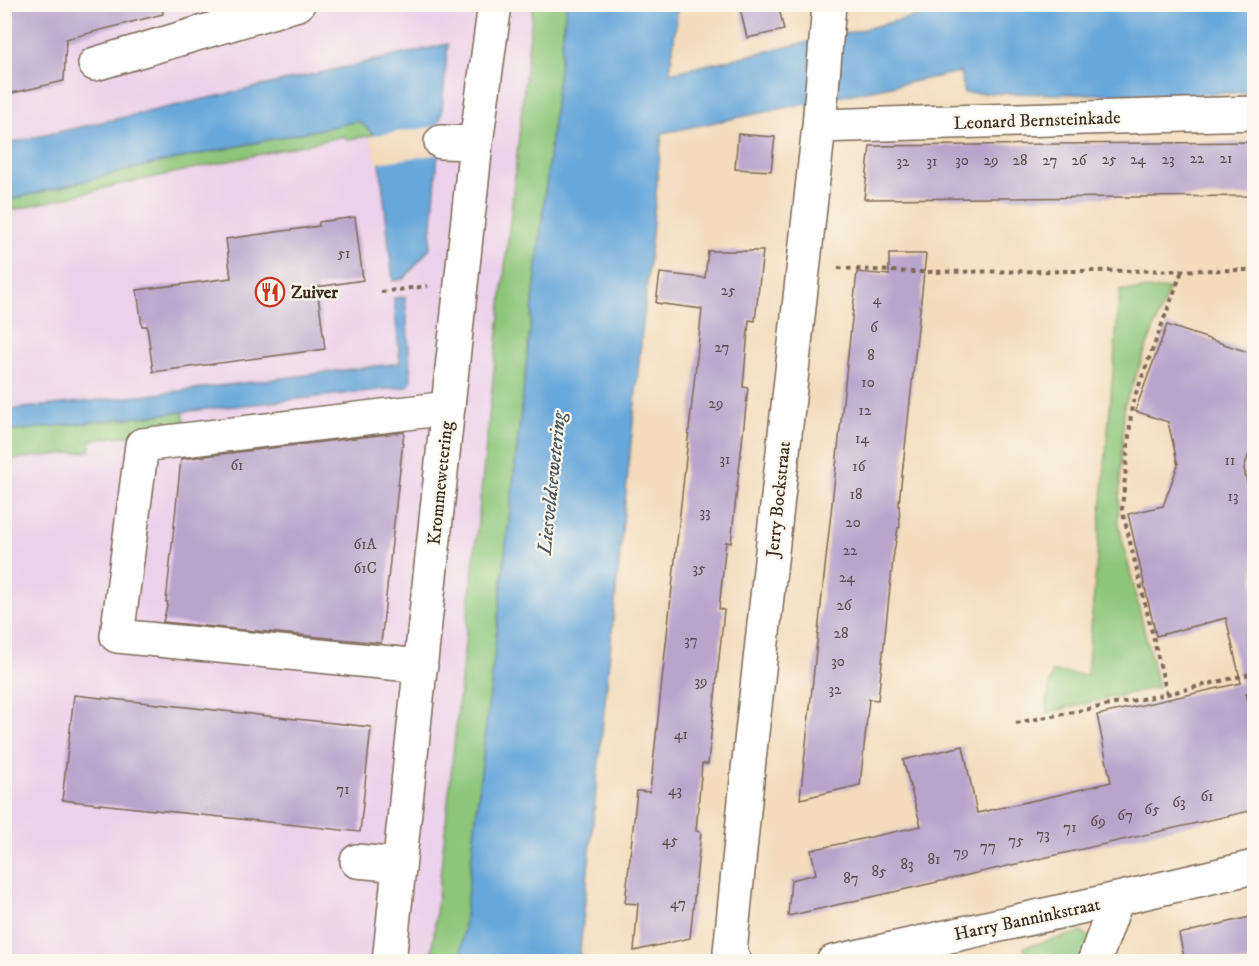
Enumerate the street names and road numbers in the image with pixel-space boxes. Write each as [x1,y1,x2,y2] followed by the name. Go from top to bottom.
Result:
[953,107,1121,135] street label: Leonard Bernsteinkade
[424,420,458,546] street label: Krommewetering
[762,440,796,560] street label: Jerry Bockstraat
[952,894,1103,946] street label: Harry Banninkstraat

